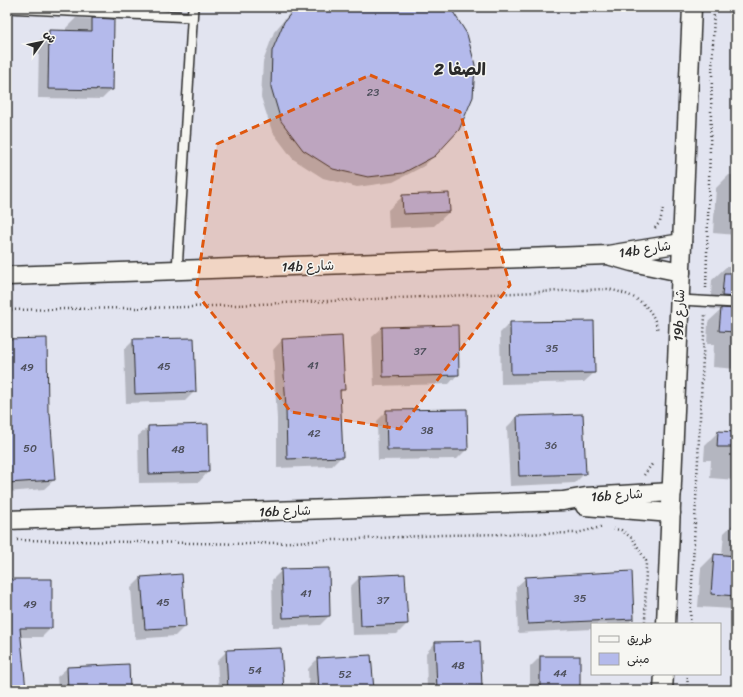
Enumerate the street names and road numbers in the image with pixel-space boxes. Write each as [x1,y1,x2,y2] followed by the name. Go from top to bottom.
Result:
[617,234,673,264] street label: 14b شارع
[281,254,335,278] street label: 14b شارع
[667,289,691,341] street label: 19b شارع
[590,482,644,508] street label: 16b شارع
[259,499,311,523] street label: 16b شارع

